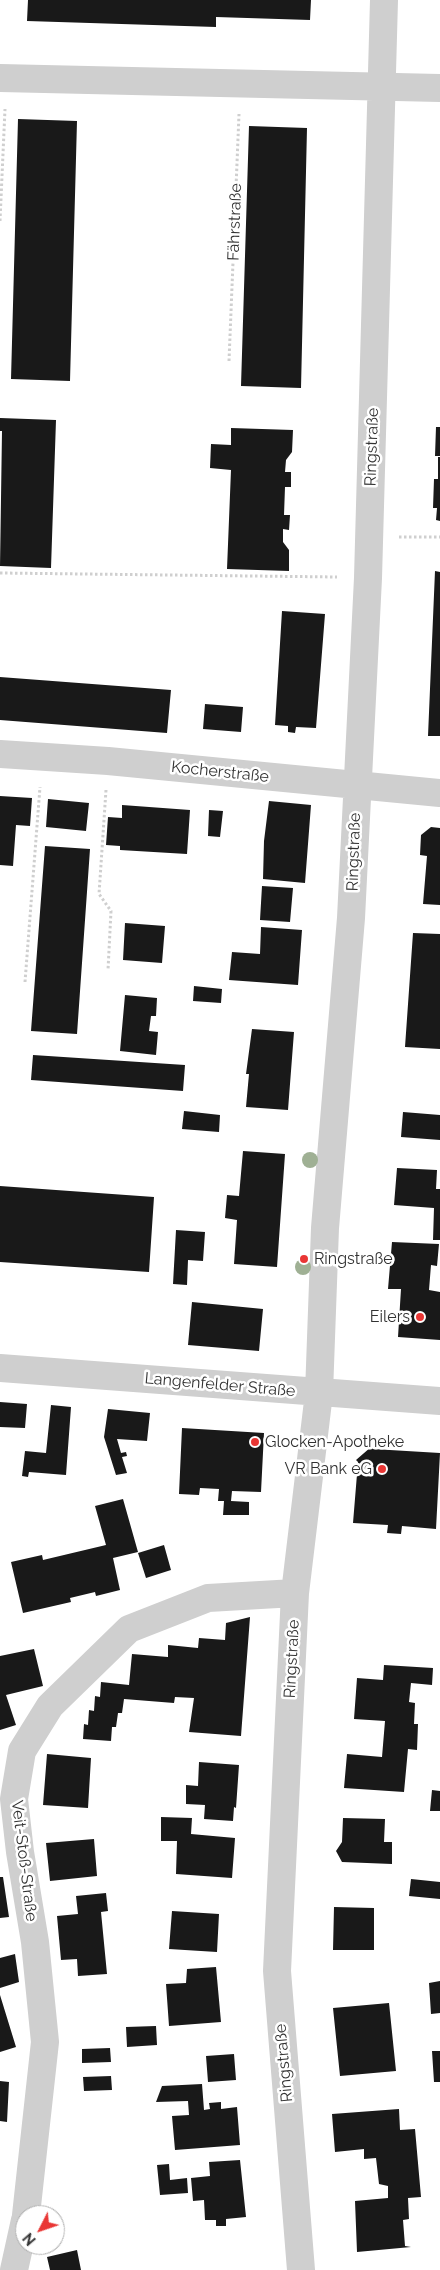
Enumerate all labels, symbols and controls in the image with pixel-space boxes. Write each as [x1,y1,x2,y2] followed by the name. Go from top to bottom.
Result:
[224,183,246,261] street label: Fährstraße
[361,407,383,487] street label: Ringstraße
[170,757,270,787] street label: Kocherstraße
[343,812,365,892] street label: Ringstraße
[314,1249,393,1269] place label: Ringstraße
[298,1253,310,1265] marker: Ringstraße
[370,1307,410,1327] place label: Eilers
[414,1311,426,1323] marker: Eilers
[144,1369,296,1401] street label: Langenfelder Straße
[265,1432,404,1452] place label: Glocken-Apotheke
[249,1436,261,1448] marker: Glocken-Apotheke
[284,1459,372,1479] place label: VR Bank eG
[376,1463,388,1475] marker: VR Bank eG
[280,1619,304,1699] street label: Ringstraße
[7,1799,41,1923] street label: Veit-Stoß-Straße
[271,2023,297,2103] street label: Ringstraße
[15,2205,65,2255] north arrow
[20,2230,39,2248] text: N

